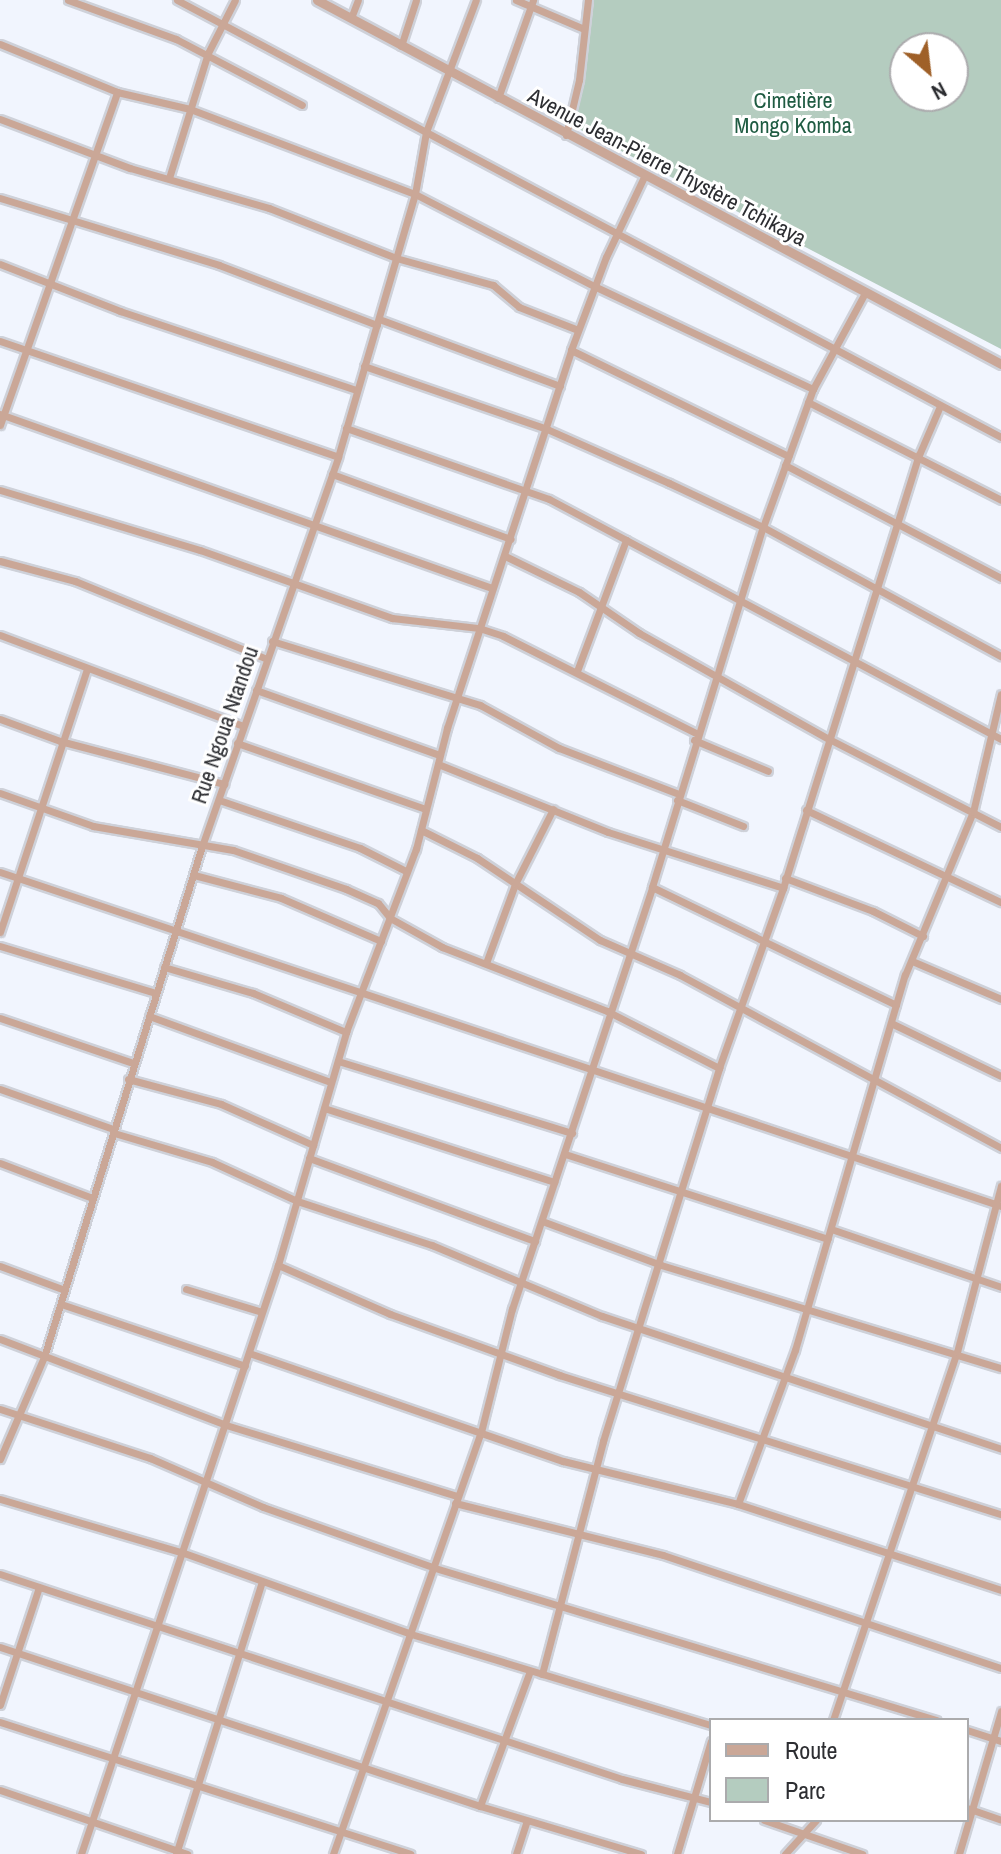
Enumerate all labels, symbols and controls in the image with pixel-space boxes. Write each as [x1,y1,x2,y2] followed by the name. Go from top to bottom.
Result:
[889,32,969,112] north arrow
[927,75,952,108] text: N
[523,82,811,252] street label: Avenue Jean-Pierre Thystère Tchikaya
[734,87,852,138] park label: Cimetière Mongo Komba
[186,643,264,807] street label: Rue Ngoua Ntandou
[709,1718,969,1822] legend
[785,1734,838,1766] text: Route
[785,1774,825,1806] text: Parc

